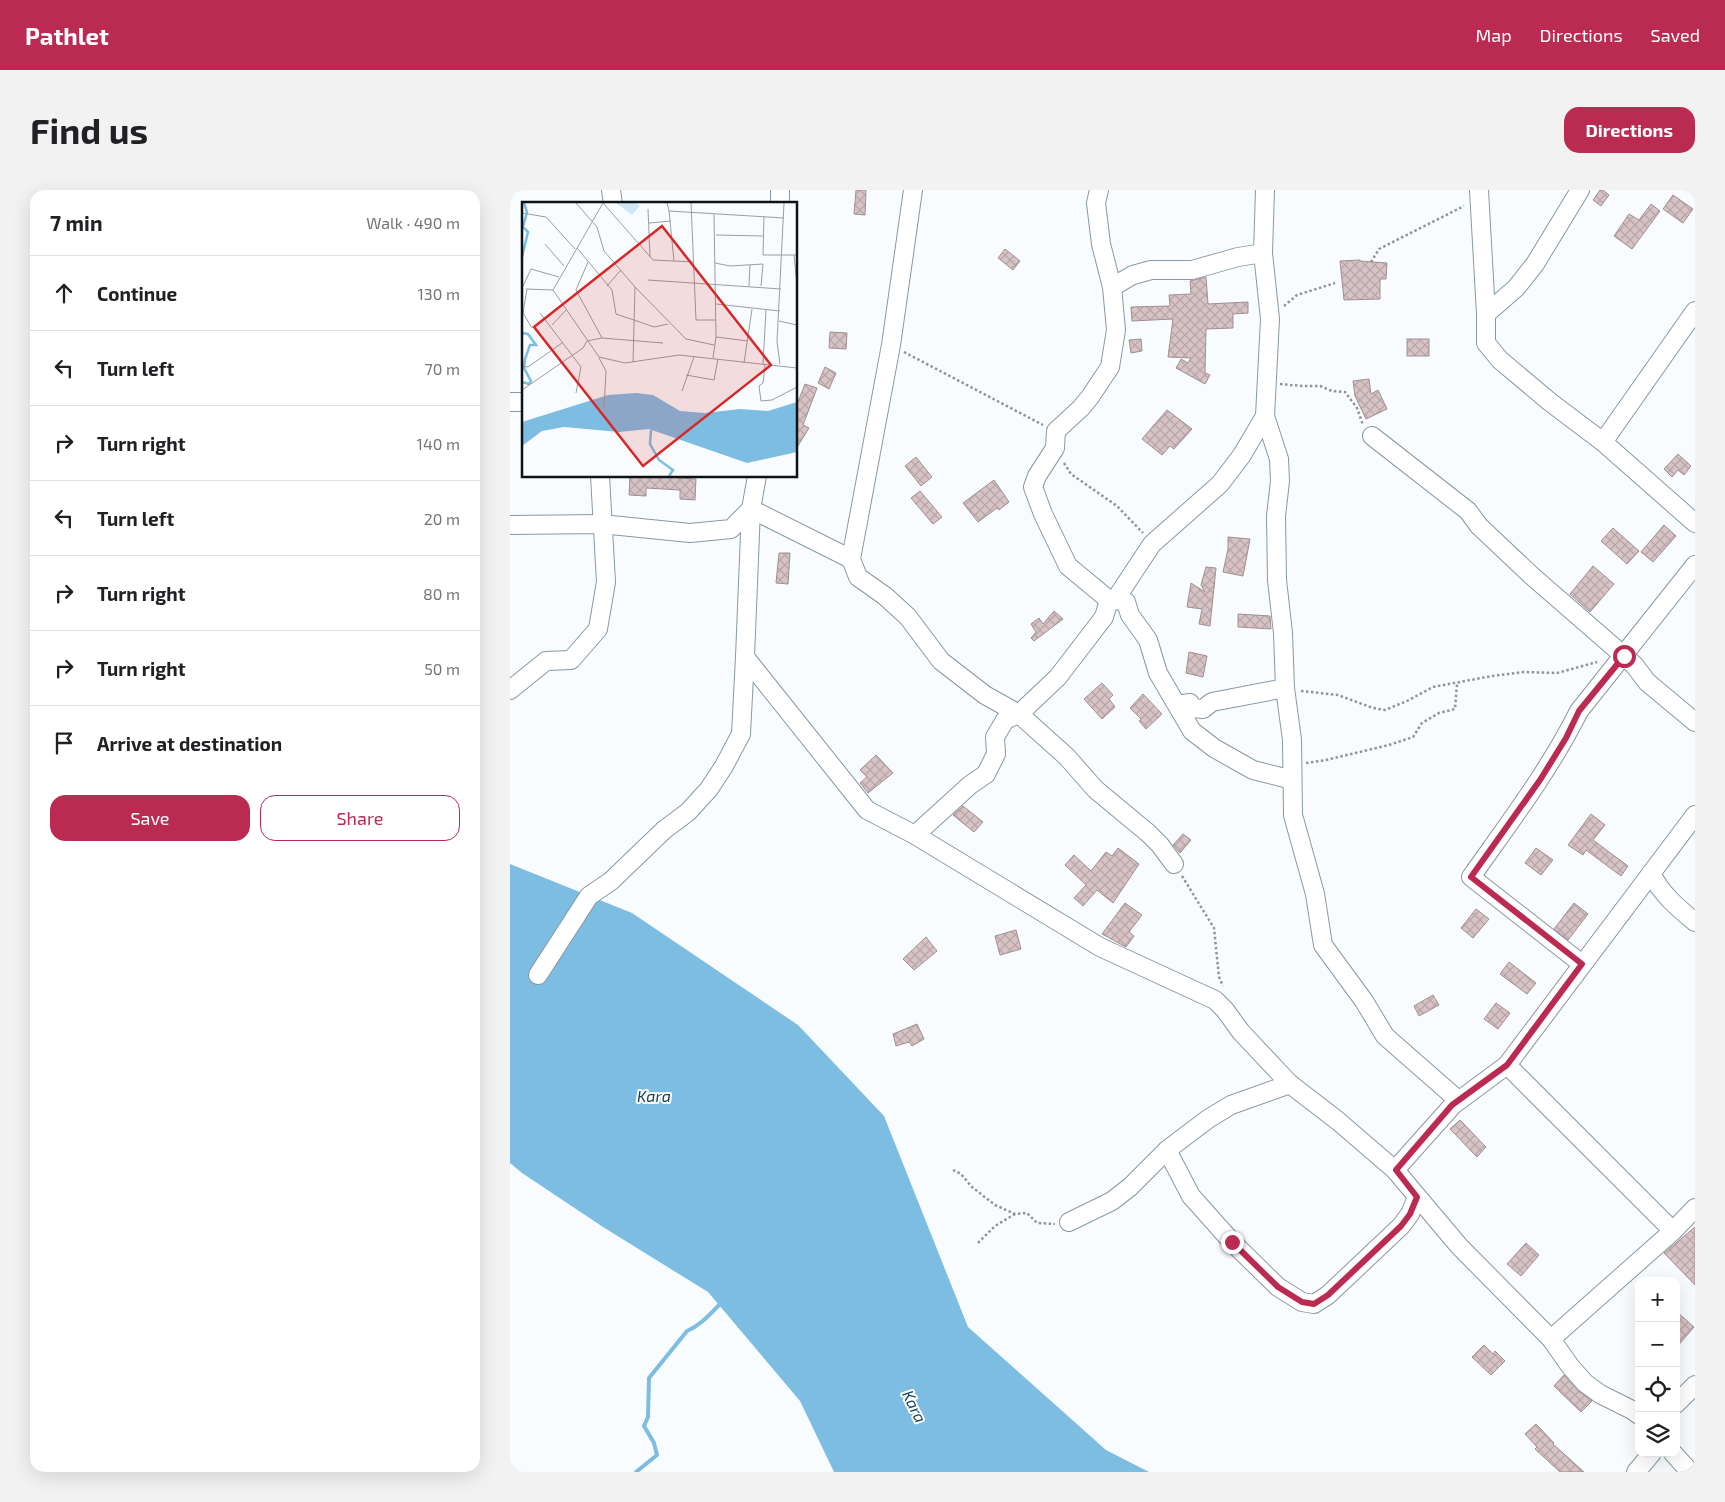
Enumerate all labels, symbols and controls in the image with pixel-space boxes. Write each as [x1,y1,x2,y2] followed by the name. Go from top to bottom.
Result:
[25,21,109,50] text: Pathlet
[1475,24,1512,46] text: Map
[1540,24,1623,46] text: Directions
[1651,24,1700,46] text: Saved
[1564,107,1695,153] button: Directions
[30,109,148,151] text: Find us
[522,202,798,478] inset map
[50,210,103,235] text: 7 min
[366,213,460,232] text: Walk · 490 m
[50,279,78,307] icon: ahead
[97,282,177,305] text: Continue
[418,284,460,303] text: 130 m
[50,354,78,382] icon: left
[97,357,174,380] text: Turn left
[425,359,460,378] text: 70 m
[50,429,78,457] icon: right
[97,432,185,455] text: Turn right
[417,434,460,453] text: 140 m
[50,504,78,532] icon: left
[97,507,174,530] text: Turn left
[424,509,460,528] text: 20 m
[50,579,78,607] icon: right
[97,582,185,605] text: Turn right
[423,584,460,603] text: 80 m
[1613,645,1636,668] route start
[50,654,78,682] icon: right
[97,657,185,680] text: Turn right
[424,659,460,678] text: 50 m
[50,729,78,757] icon: arrive
[97,732,282,755] text: Arrive at destination
[50,795,250,841] button: Save
[260,795,460,841] button: Share
[637,1086,671,1105] water label: Kara
[1221,1231,1244,1254] route end
[1635,1277,1680,1457] map controls
[1635,1277,1680,1322] button: +
[1635,1322,1680,1367] button: −
[1635,1367,1680,1412] button: locate
[899,1387,931,1425] water label: Kara
[1635,1412,1680,1457] button: layers

